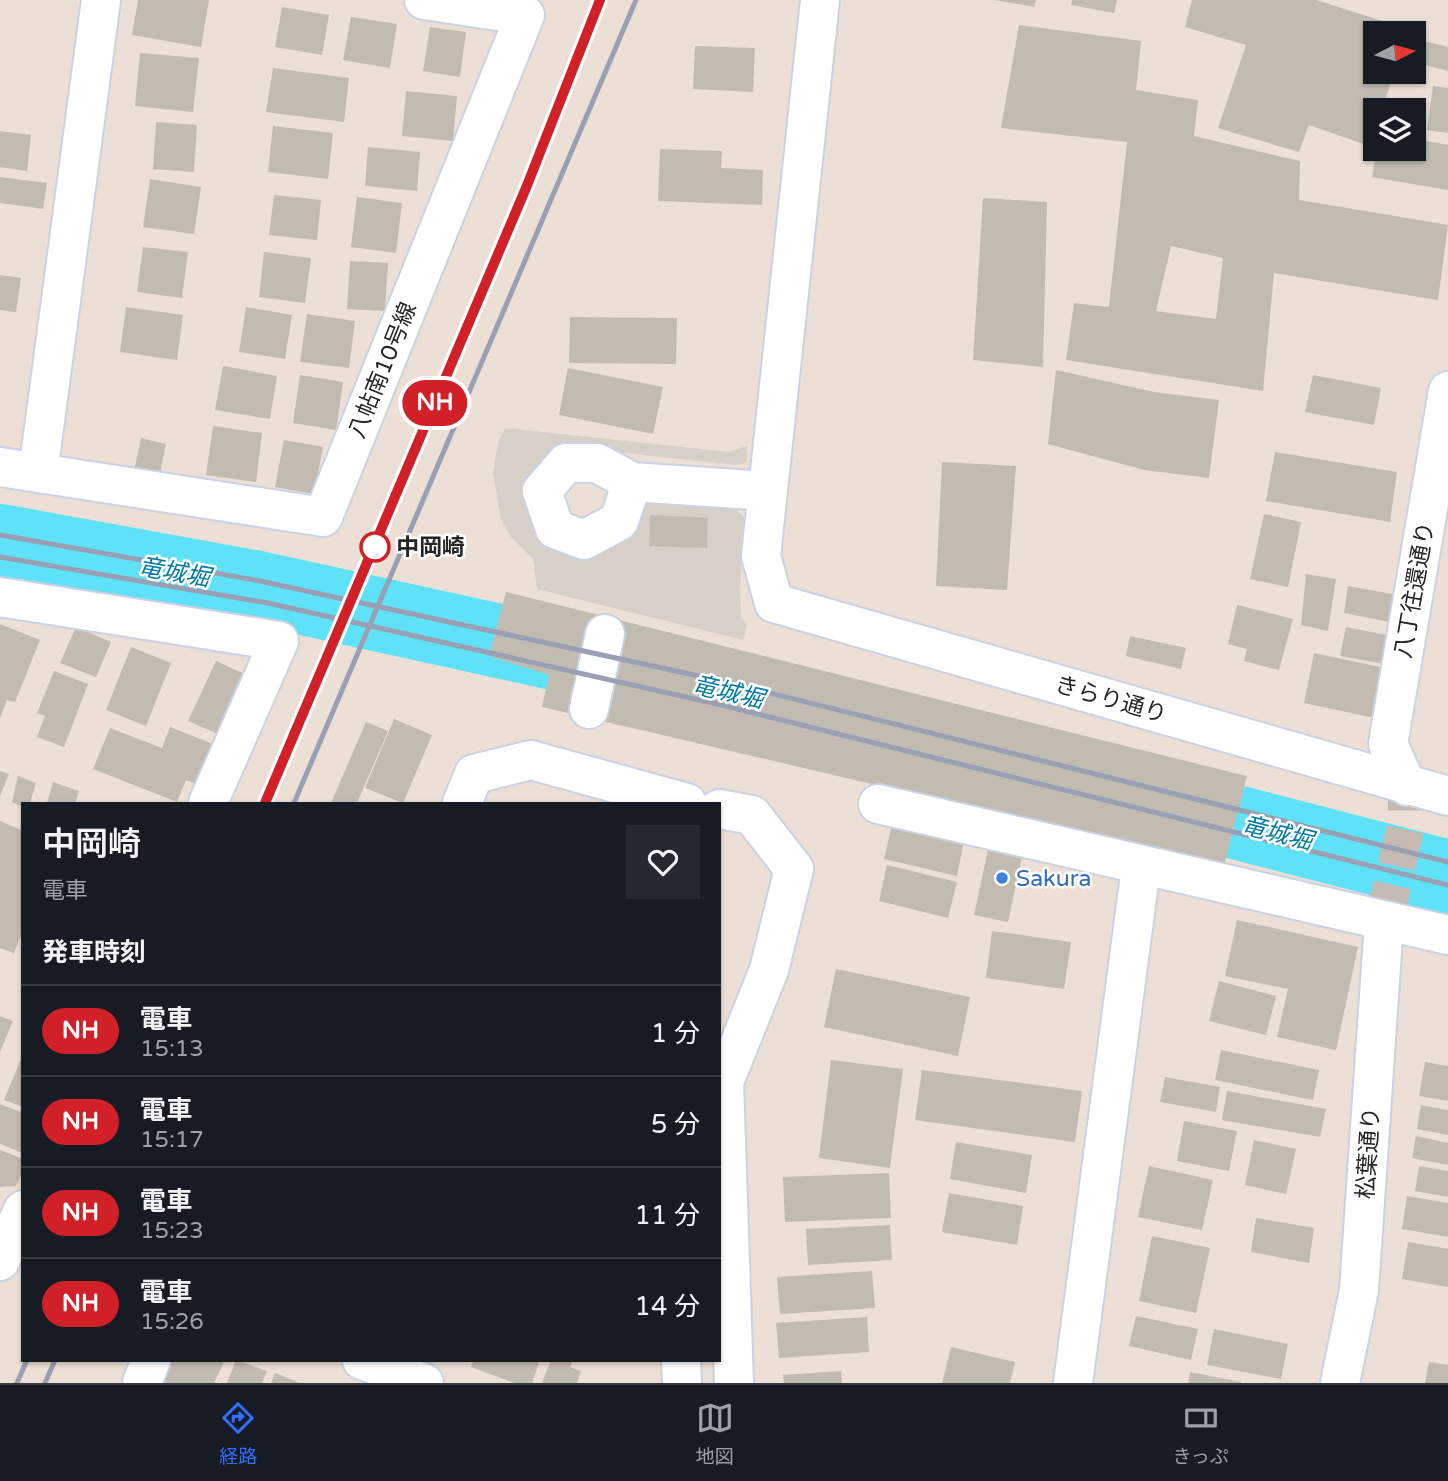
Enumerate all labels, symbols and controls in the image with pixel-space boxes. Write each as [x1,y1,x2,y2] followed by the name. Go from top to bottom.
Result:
[1363,21,1426,84] north arrow
[1363,21,1426,161] map controls
[1363,98,1426,161] button: layers
[343,298,423,442] street label: 八帖南10号線
[404,380,466,426] line badge: NH
[416,388,454,417] text: NH
[1389,520,1441,661] street label: 八丁往還通り
[360,532,390,562] marker: 中岡崎
[396,534,465,562] place label: 中岡崎
[136,552,216,594] water label: 竜城堀
[690,670,770,716] water label: 竜城堀
[1052,671,1170,729] street label: きらり通り
[1238,811,1319,857] water label: 竜城堀
[42,825,141,864] text: 中岡崎
[626,825,700,899] button: heart
[1016,865,1091,893] place label: Sakura
[994,870,1010,886] marker: Sakura
[42,877,88,905] text: 電車
[42,937,146,968] text: 発車時刻
[140,1004,192,1035] text: 電車
[62,1016,99,1045] text: NH
[651,1018,700,1049] text: 1 分
[140,1035,204,1063] text: 15:13
[140,1095,192,1126] text: 電車
[1352,1106,1386,1200] street label: 松葉通り
[62,1107,99,1136] text: NH
[651,1109,700,1140] text: 5 分
[140,1126,204,1154] text: 15:17
[140,1186,192,1217] text: 電車
[62,1198,99,1227] text: NH
[635,1200,700,1231] text: 11 分
[140,1217,204,1245] text: 15:23
[140,1277,192,1308] text: 電車
[62,1289,99,1318] text: NH
[635,1291,700,1322] text: 14 分
[140,1308,204,1336] text: 15:26
[219,1399,257,1468] tab: 経路
[696,1399,734,1468] tab: 地図
[1172,1399,1229,1468] tab: きっぷ

